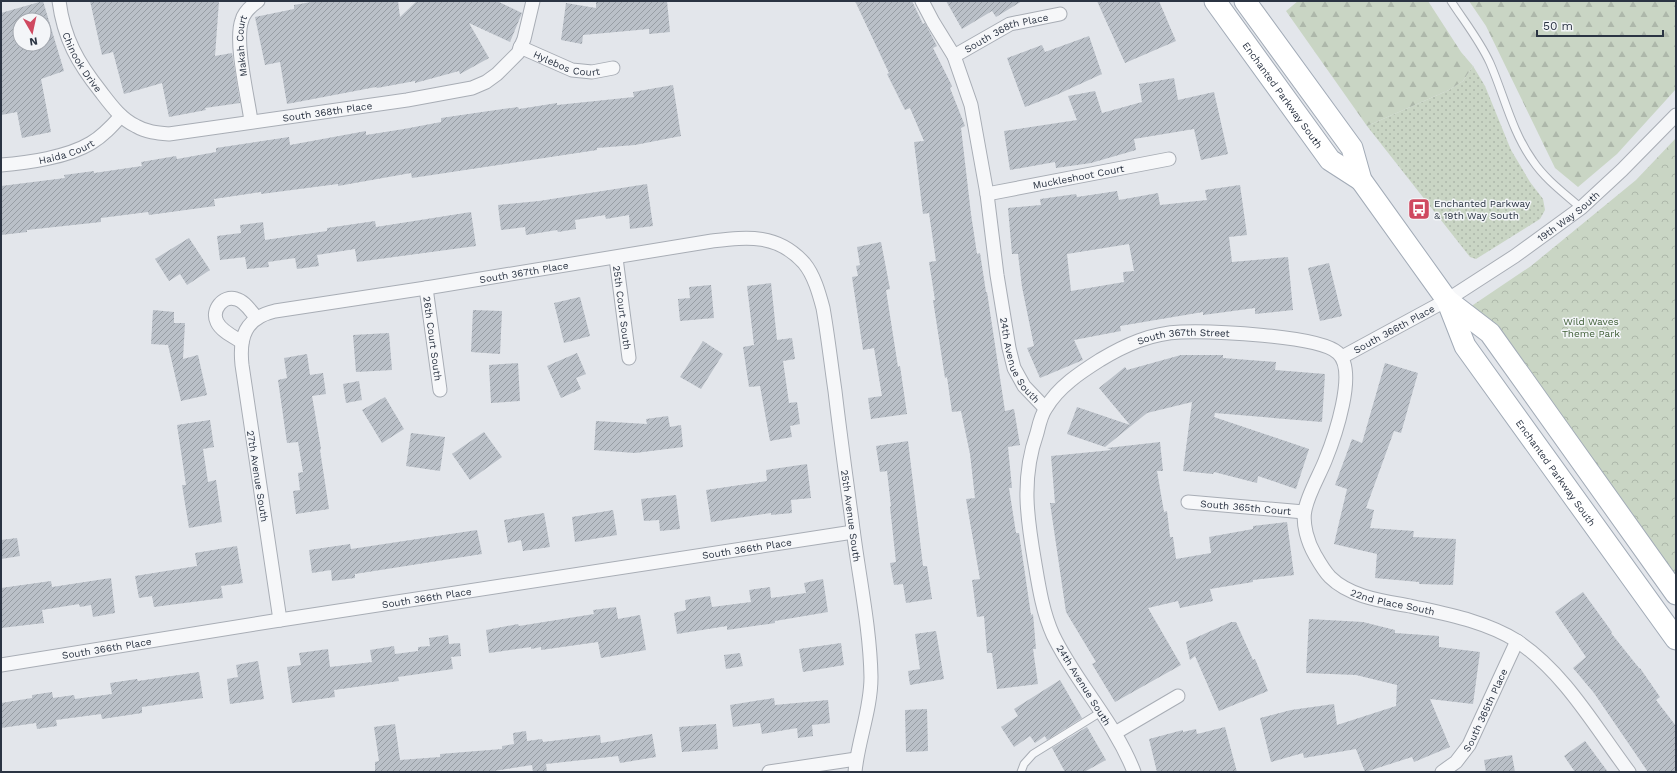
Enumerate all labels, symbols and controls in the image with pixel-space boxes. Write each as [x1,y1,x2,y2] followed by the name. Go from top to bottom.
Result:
[963,11,1049,55] street label: South 368th Place
[12,12,52,52] north arrow
[1537,12,1663,38] scale bar
[235,13,250,77] street label: Makah Court
[1543,19,1573,33] text: 50 m
[60,31,104,94] street label: Chinook Drive
[28,34,39,48] text: N
[1240,40,1325,151] street label: Enchanted Parkway South
[532,49,601,78] street label: Hylebos Court
[282,100,373,124] street label: South 368th Place
[38,137,97,166] street label: Haida Court
[1032,163,1126,191] street label: Muckleshoot Court
[1535,189,1602,244] street label: 19th Way South
[1406,196,1432,222] bus stop icon: Enchanted Parkway & 19th Way South
[1434,198,1531,221] place label: Enchanted Parkway & 19th Way South
[479,260,569,285] street label: South 367th Place
[611,265,633,350] street label: 25th Court South
[421,296,444,382] street label: 26th Court South
[1352,303,1437,356] street label: South 366th Place
[1562,316,1620,339] park label: Wild Waves Theme Park
[998,317,1042,405] street label: 24th Avenue South
[1136,327,1231,347] street label: South 367th Street
[1514,417,1598,528] street label: Enchanted Parkway South
[245,430,270,523] street label: 27th Avenue South
[839,469,863,563] street label: 25th Avenue South
[1200,498,1292,517] street label: South 365th Court
[701,536,793,561] street label: South 366th Place
[381,586,473,610] street label: South 366th Place
[1349,587,1436,617] street label: 22nd Place South
[61,636,152,661] street label: South 366th Place
[1054,643,1113,728] street label: 24th Avenue South
[1461,667,1510,754] street label: South 365th Place

